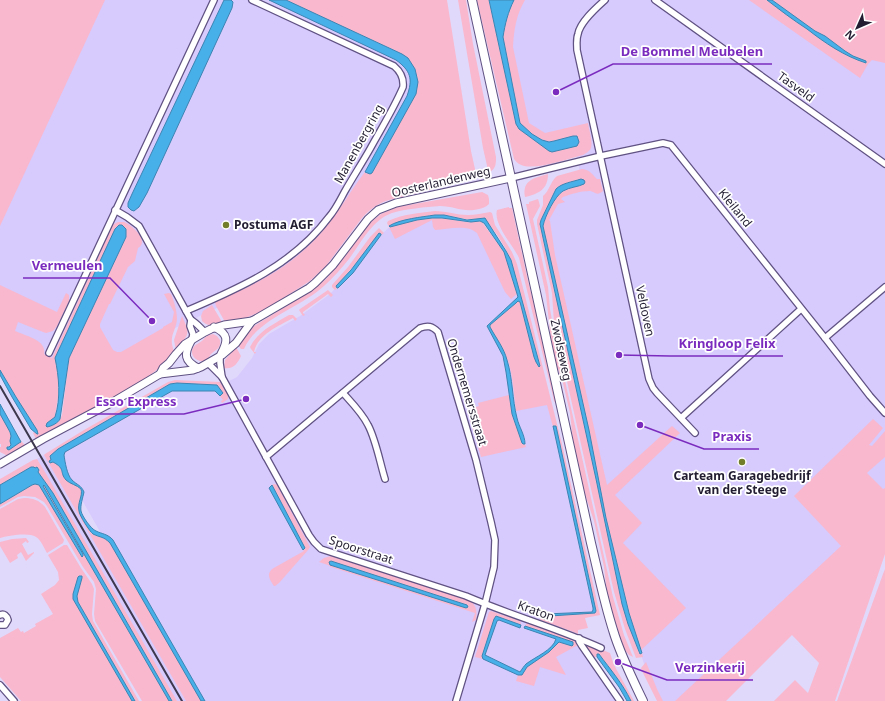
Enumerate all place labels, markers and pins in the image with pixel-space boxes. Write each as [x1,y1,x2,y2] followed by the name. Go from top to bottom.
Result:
[613,39,772,64] callout: De Bommel Meubelen
[234,216,313,233] place label: Postuma AGF
[221,220,231,230] marker: Postuma AGF
[23,253,110,278] callout: Vermeulen
[670,331,783,356] callout: Kringloop Felix
[87,389,184,414] callout: Esso Express
[704,424,759,449] callout: Praxis
[737,457,747,467] marker: Carteam Garagebedrijf van der Steege
[673,467,812,498] place label: Carteam Garagebedrijf van der Steege
[667,655,753,680] callout: Verzinkerij

